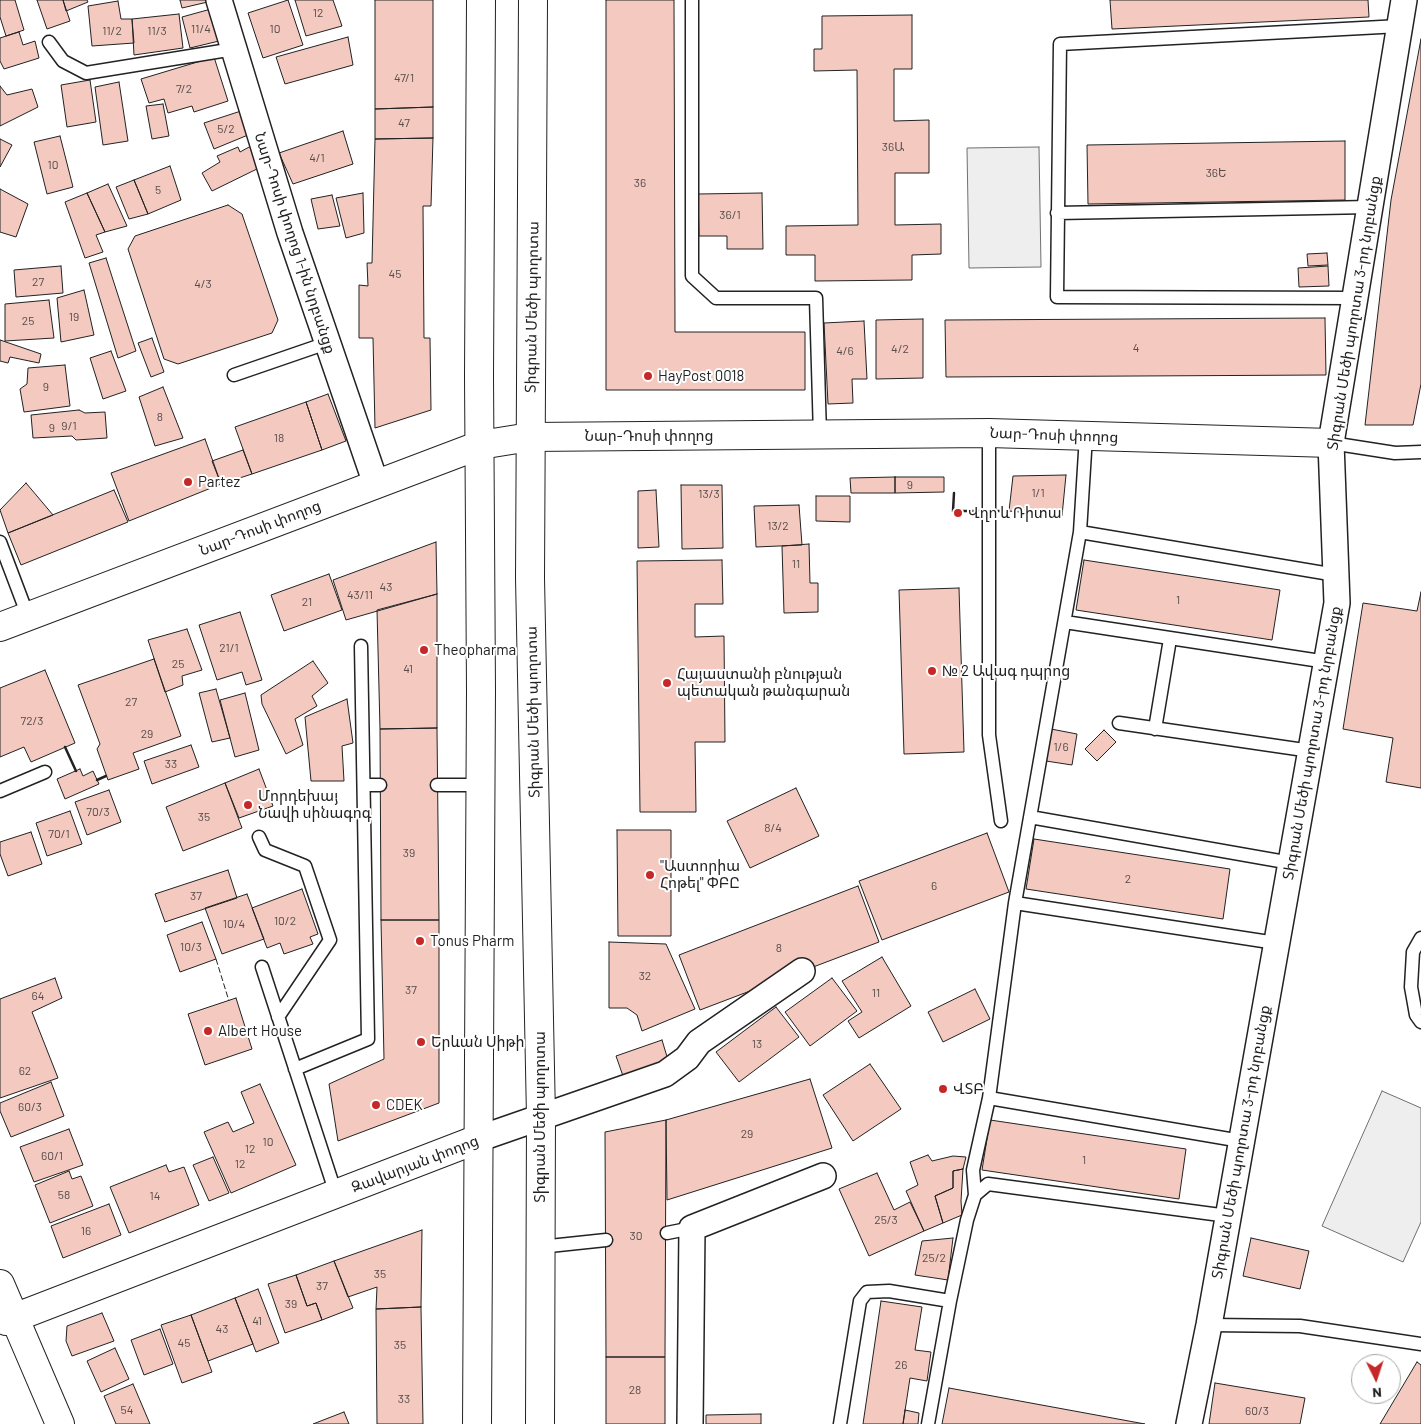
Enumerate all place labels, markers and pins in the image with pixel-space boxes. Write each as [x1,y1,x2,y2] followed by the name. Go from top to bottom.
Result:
[658,367,744,385] place label: HayPost 0018
[642,370,654,382] marker: HayPost 0018
[198,473,240,491] place label: Partez
[182,476,194,488] marker: Partez
[968,504,1062,522] place label: Վղո և Ռիտա
[952,507,964,519] marker: Վղո և Ռիտա
[434,641,516,659] place label: Theopharma
[418,644,430,656] marker: Theopharma
[942,662,1070,680] place label: № 2 Ավագ դպրոց
[677,665,850,700] place label: Հայաստանի բնության պետական թանգարան
[926,665,938,677] marker: № 2 Ավագ դպրոց
[661,677,673,689] marker: Հայաստանի բնության պետական թանգարան
[258,787,371,822] place label: Մորդեխայ Նավի սինագոգ
[242,799,254,811] marker: Մորդեխայ Նավի սինագոգ
[660,857,740,892] place label: "Աստորիա Հոթել" ՓԲԸ
[644,869,656,881] marker: "Աստորիա Հոթել" ՓԲԸ
[430,932,514,950] place label: Tonus Pharm
[414,935,426,947] marker: Tonus Pharm
[218,1022,302,1040] place label: Albert House
[202,1025,214,1037] marker: Albert House
[431,1033,524,1051] place label: Երևան Սիթի
[415,1036,427,1048] marker: Երևան Սիթի
[953,1080,984,1098] place label: ՎՏԲ
[937,1083,949,1095] marker: ՎՏԲ
[386,1096,423,1114] place label: CDEK
[370,1099,382,1111] marker: CDEK

